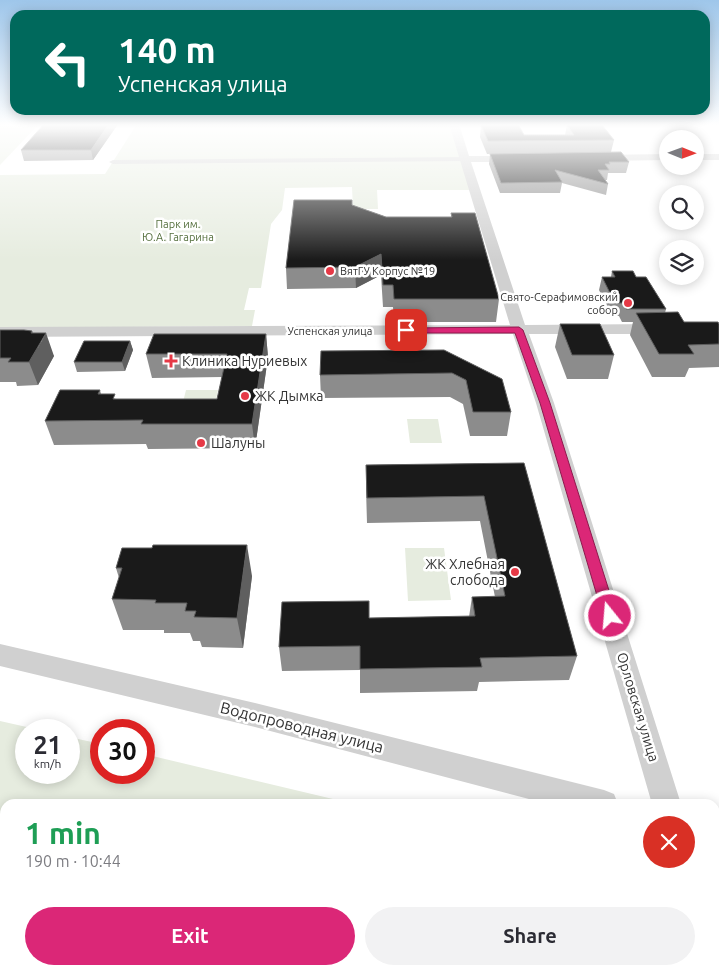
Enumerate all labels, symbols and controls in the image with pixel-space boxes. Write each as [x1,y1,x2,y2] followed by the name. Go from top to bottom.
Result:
[35,30,100,95] icon: left
[118,30,216,70] text: 140 m
[118,71,288,96] text: Успенская улица
[659,130,704,175] north arrow
[659,130,704,285] map controls
[659,185,704,230] button: search
[142,218,214,243] park label: Парк им. Ю.А. Гагарина
[659,240,704,285] button: layers
[324,265,336,277] marker: ВятГУ Корпус №19
[340,265,435,277] place label: ВятГУ Корпус №19
[500,291,618,316] place label: Свято-Серафимовский собор
[622,297,634,309] marker: Свято-Серафимовский собор
[385,309,427,351] pin
[392,316,420,344] icon: arrive
[288,325,372,337] street label: Успенская улица
[182,353,307,369] place label: Клиника Нуриевых
[164,354,178,368] marker: Клиника Нуриевых
[255,388,324,404] place label: ЖК Дымка
[239,390,251,402] marker: ЖК Дымка
[211,435,265,451] place label: Шалуны
[195,437,207,449] marker: Шалуны
[425,556,505,588] place label: ЖК Хлебная слобода
[509,566,521,578] marker: ЖК Хлебная слобода
[583,589,635,641] position arrow
[614,651,662,763] street label: Орловская улица
[219,698,385,756] street label: Водопроводная улица
[90,719,155,784] speed limit sign: 30
[33,731,62,759] text: 21
[34,757,61,770] text: km/h
[25,816,101,850] text: 1 min
[643,816,695,868] button: close
[25,852,121,870] text: 190 m · 10:44
[25,907,355,965] button: Exit
[365,907,695,965] button: Share

